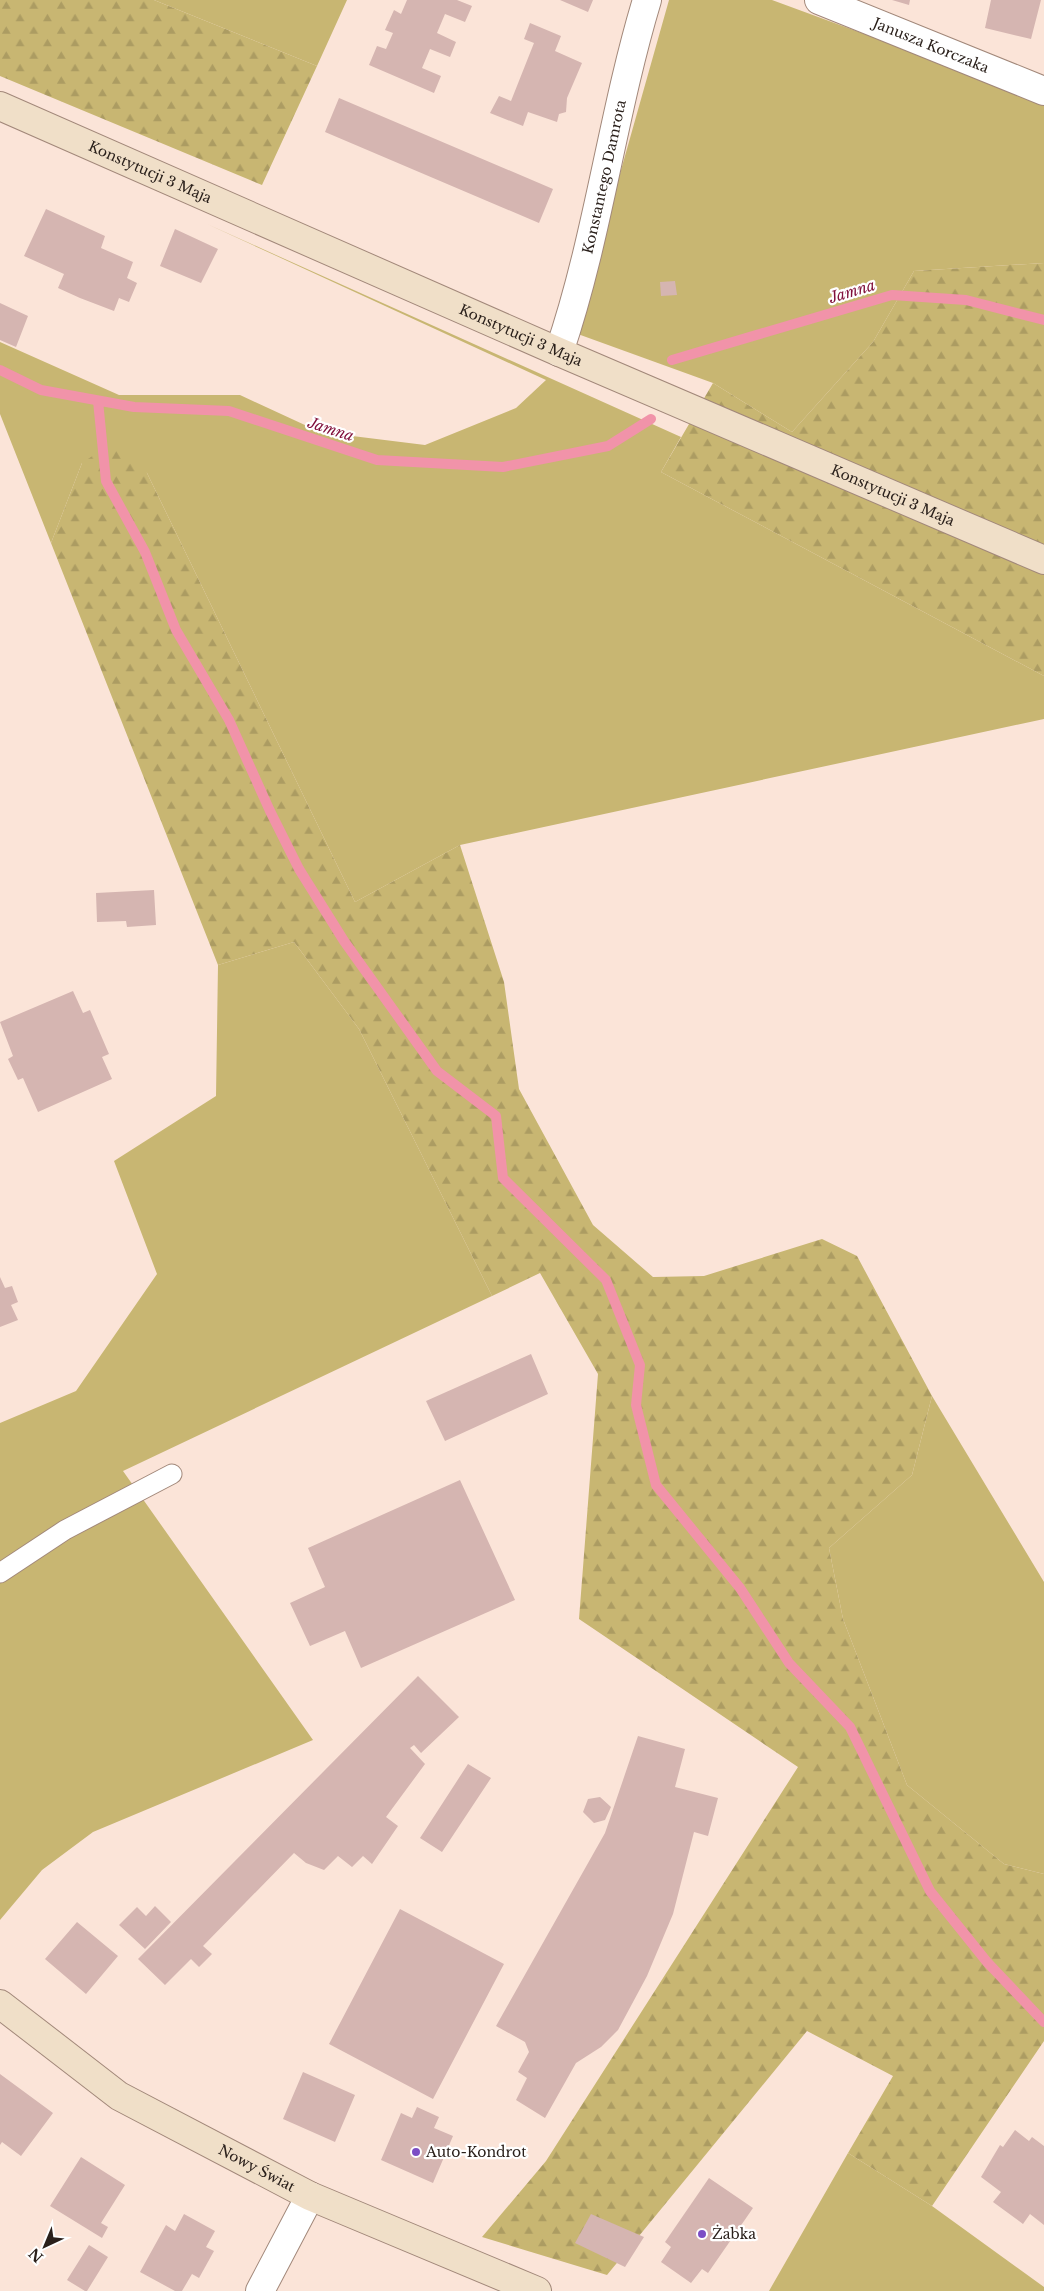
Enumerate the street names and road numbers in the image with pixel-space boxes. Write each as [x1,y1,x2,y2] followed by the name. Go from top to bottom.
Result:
[869,13,992,77] street label: Janusza Korczaka
[578,98,630,256] street label: Konstantego Damrota
[86,137,215,207] street label: Konstytucji 3 Maja
[456,300,585,370] street label: Konstytucji 3 Maja
[828,461,958,530] street label: Konstytucji 3 Maja
[215,2141,299,2196] street label: Nowy Świat

